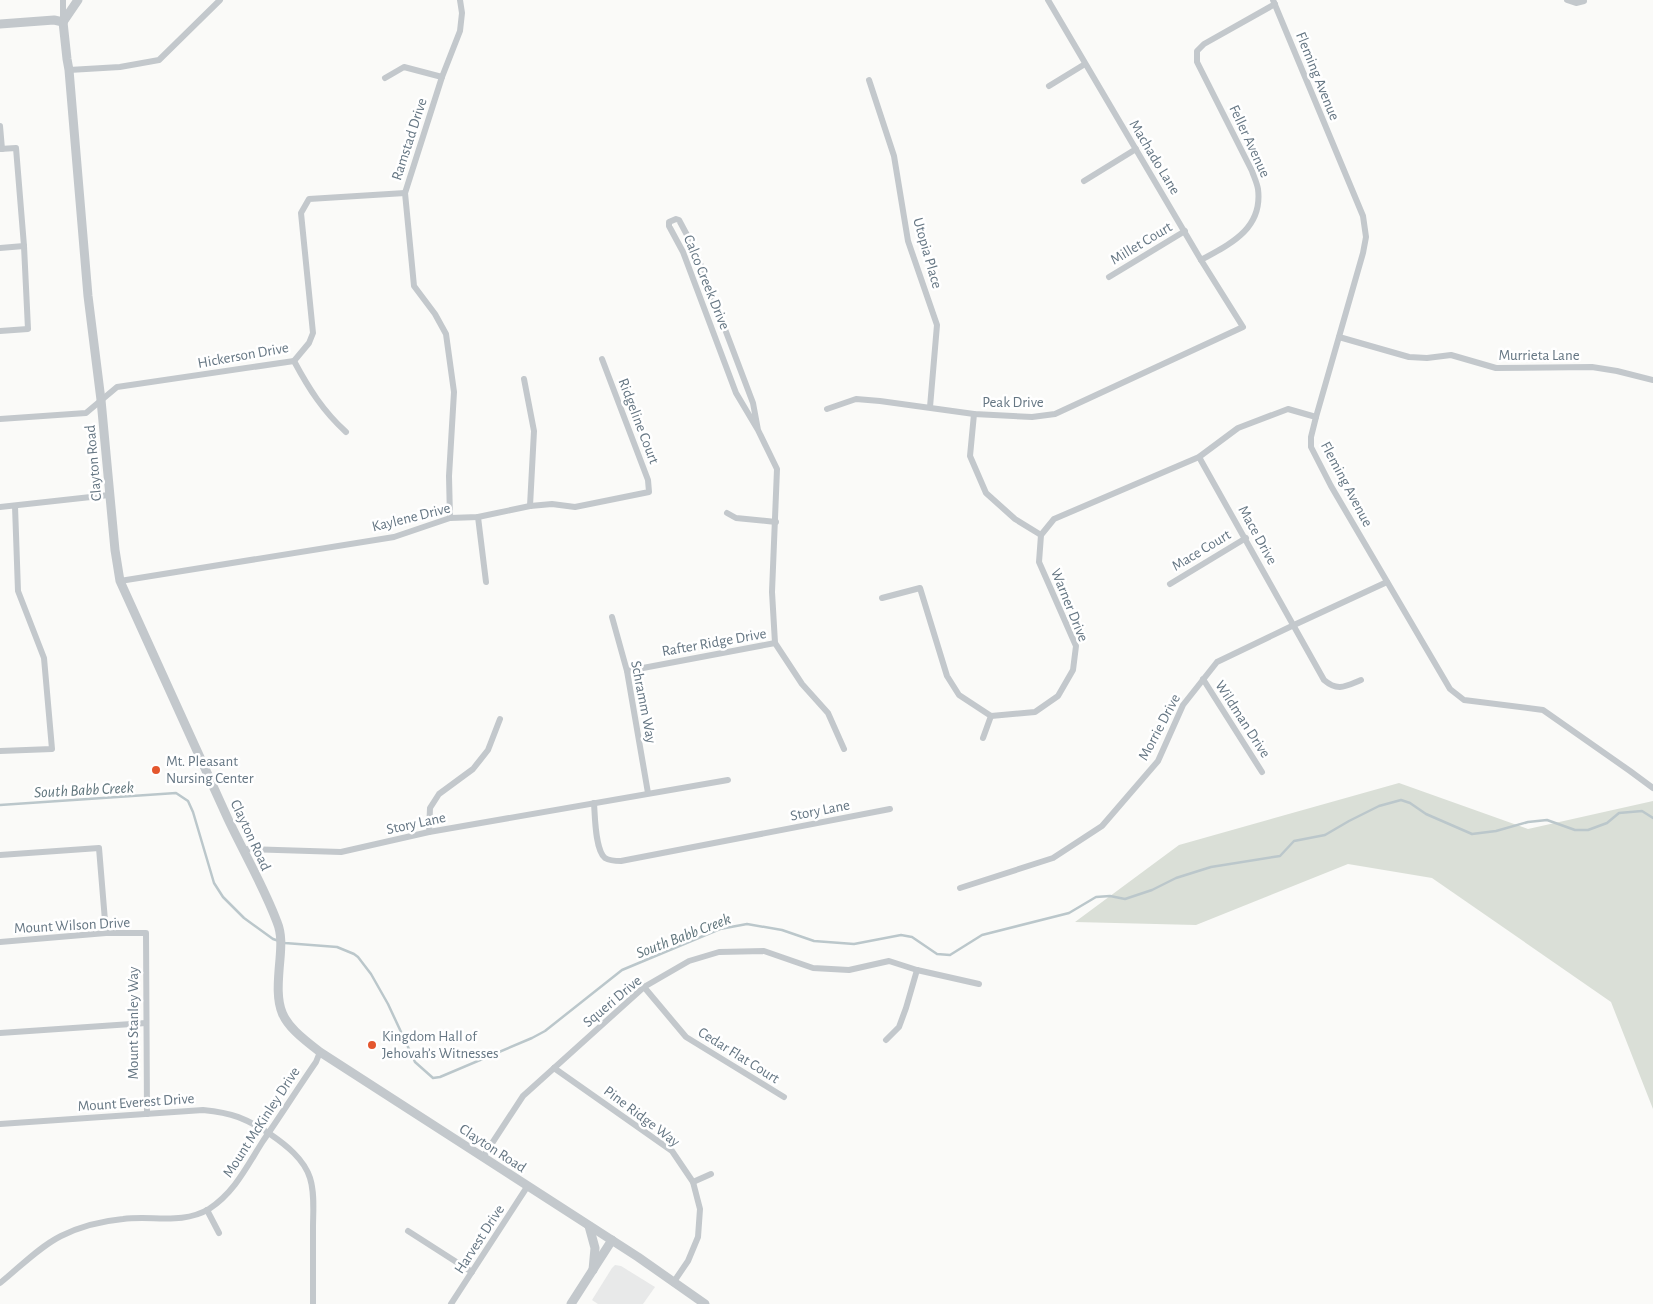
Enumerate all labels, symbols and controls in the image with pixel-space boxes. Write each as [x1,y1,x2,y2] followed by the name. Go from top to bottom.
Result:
[1293,30,1342,123] street label: Fleming Avenue
[389,96,430,182] street label: Ramstad Drive
[1226,103,1273,180] street label: Feller Avenue
[1126,117,1183,197] street label: Machado Lane
[910,216,945,290] street label: Utopia Place
[1108,219,1175,268] street label: Millet Court
[681,233,732,332] street label: Calco Creek Drive
[196,340,290,371] street label: Hickerson Drive
[1498,348,1580,363] street label: Murrieta Lane
[615,376,662,466] street label: Ridgeline Court
[982,395,1044,410] street label: Peak Drive
[83,424,104,502] street label: Clayton Road
[1318,439,1375,529] street label: Fleming Avenue
[370,500,452,534] street label: Kaylene Drive
[1235,503,1280,567] street label: Mace Drive
[1169,527,1233,574] street label: Mace Court
[1048,567,1091,644] street label: Warner Drive
[661,626,768,659] street label: Rafter Ridge Drive
[628,660,659,745] street label: Schramm Way
[1212,678,1273,761] street label: Wildman Drive
[1136,692,1183,763] street label: Morrie Drive
[166,754,254,786] place label: Mt. Pleasant Nursing Center
[150,764,162,776] marker: Mt. Pleasant Nursing Center
[34,779,134,801] water label: South Babb Creek
[228,797,274,873] street label: Clayton Road
[789,797,851,824] street label: Story Lane
[385,810,447,837] street label: Story Lane
[634,911,733,961] water label: South Babb Creek
[14,915,131,936] street label: Mount Wilson Drive
[126,966,141,1080] street label: Mount Stanley Way
[580,973,644,1030] street label: Squeri Drive
[695,1025,782,1086] street label: Cedar Flat Court
[382,1029,499,1061] place label: Kingdom Hall of Jehovah’s Witnesses
[366,1039,378,1051] marker: Kingdom Hall of Jehovah’s Witnesses
[220,1064,303,1180] street label: Mount McKinley Drive
[601,1083,683,1150] street label: Pine Ridge Way
[77,1091,195,1114] street label: Mount Everest Drive
[457,1121,529,1176] street label: Clayton Road
[452,1202,507,1276] street label: Harvest Drive

